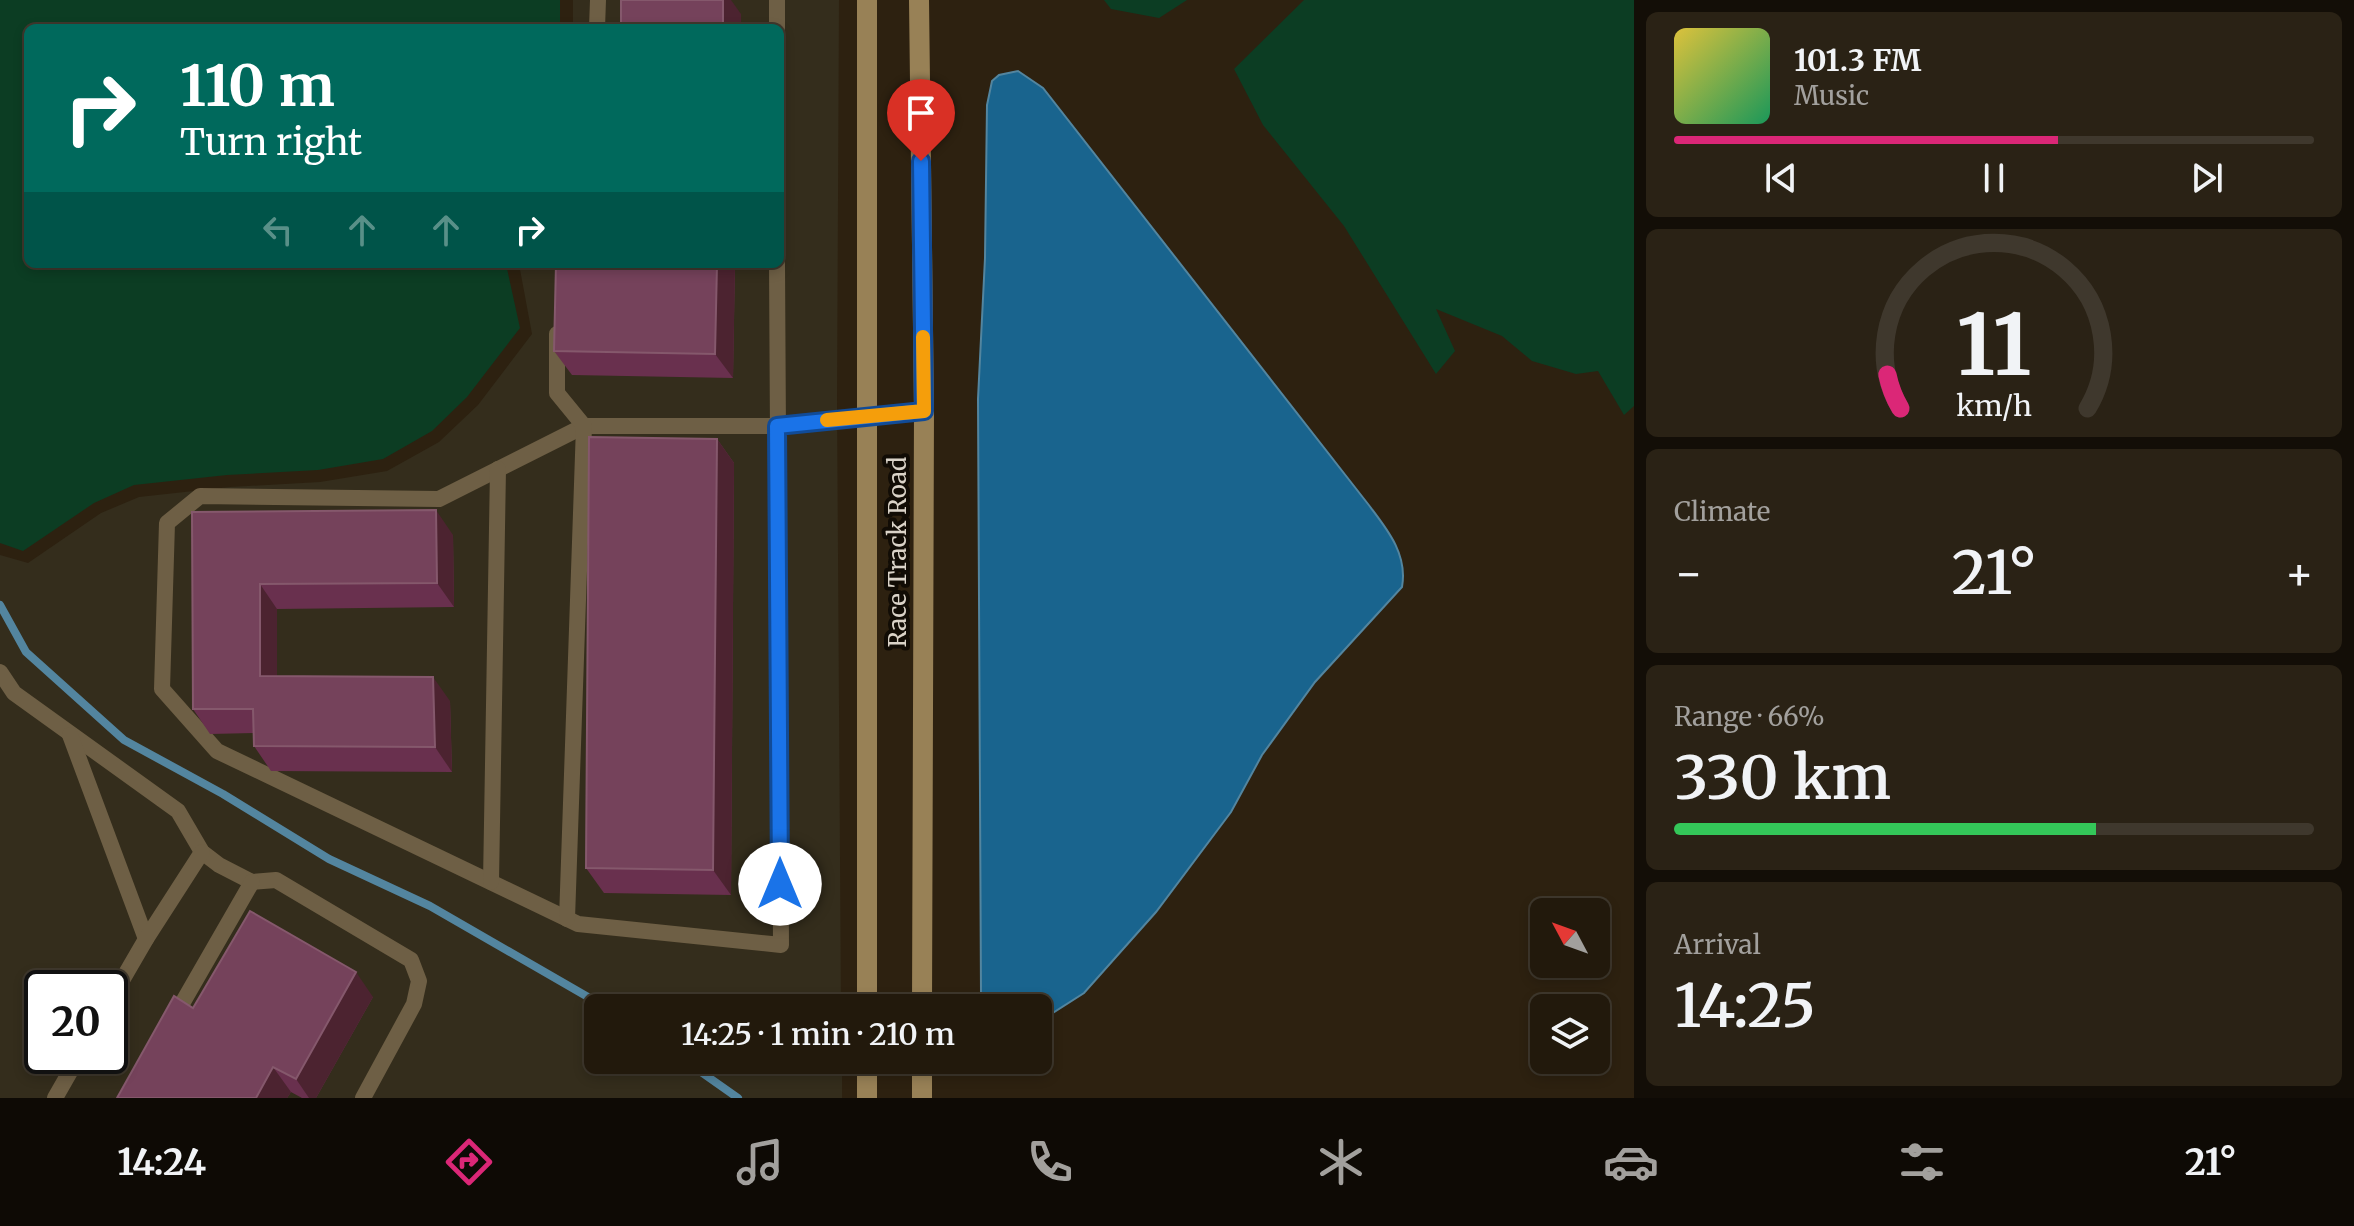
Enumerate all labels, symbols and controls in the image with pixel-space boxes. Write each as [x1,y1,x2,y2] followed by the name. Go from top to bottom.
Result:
[1794,41,1921,79] text: 101.3 FM
[180,51,335,121] text: 110 m
[48,56,152,160] icon: right
[887,79,955,161] pin
[1794,79,1869,112] text: Music
[899,91,943,135] icon: arrive
[180,120,362,165] text: Turn right
[1759,156,1803,200] icon: previous
[1972,156,2016,200] icon: pause
[2185,156,2229,200] icon: next
[256,208,300,252] icon: left
[340,208,384,252] icon: ahead
[424,208,468,252] icon: ahead
[508,208,552,252] icon: right
[1957,292,2031,397] text: 11
[1956,388,2032,424] text: km/h
[882,457,913,647] street label: Race Track Road
[1674,495,1770,528] text: Climate
[1951,535,2037,610] text: 21°
[1674,546,1703,601] text: −
[2285,546,2314,601] text: +
[1674,700,1825,733] text: Range · 66%
[1674,740,1891,815] text: 330 km
[738,842,822,926] position arrow
[1530,898,1610,978] north arrow
[1530,898,1610,1074] map controls
[1674,928,1761,961] text: Arrival
[1674,968,1816,1043] text: 14:25
[24,970,128,1074] speed limit sign: 20
[1530,994,1610,1074] button: layers
[681,1015,955,1053] text: 14:25 · 1 min · 210 m
[441,1134,497,1190] icon: directions
[732,1134,788,1190] icon: music
[1022,1134,1078,1190] icon: phone
[1313,1134,1369,1190] icon: climate
[1603,1134,1659,1190] icon: car
[1894,1134,1950,1190] icon: filters
[117,1140,206,1185] text: 14:24
[2185,1140,2237,1185] text: 21°

